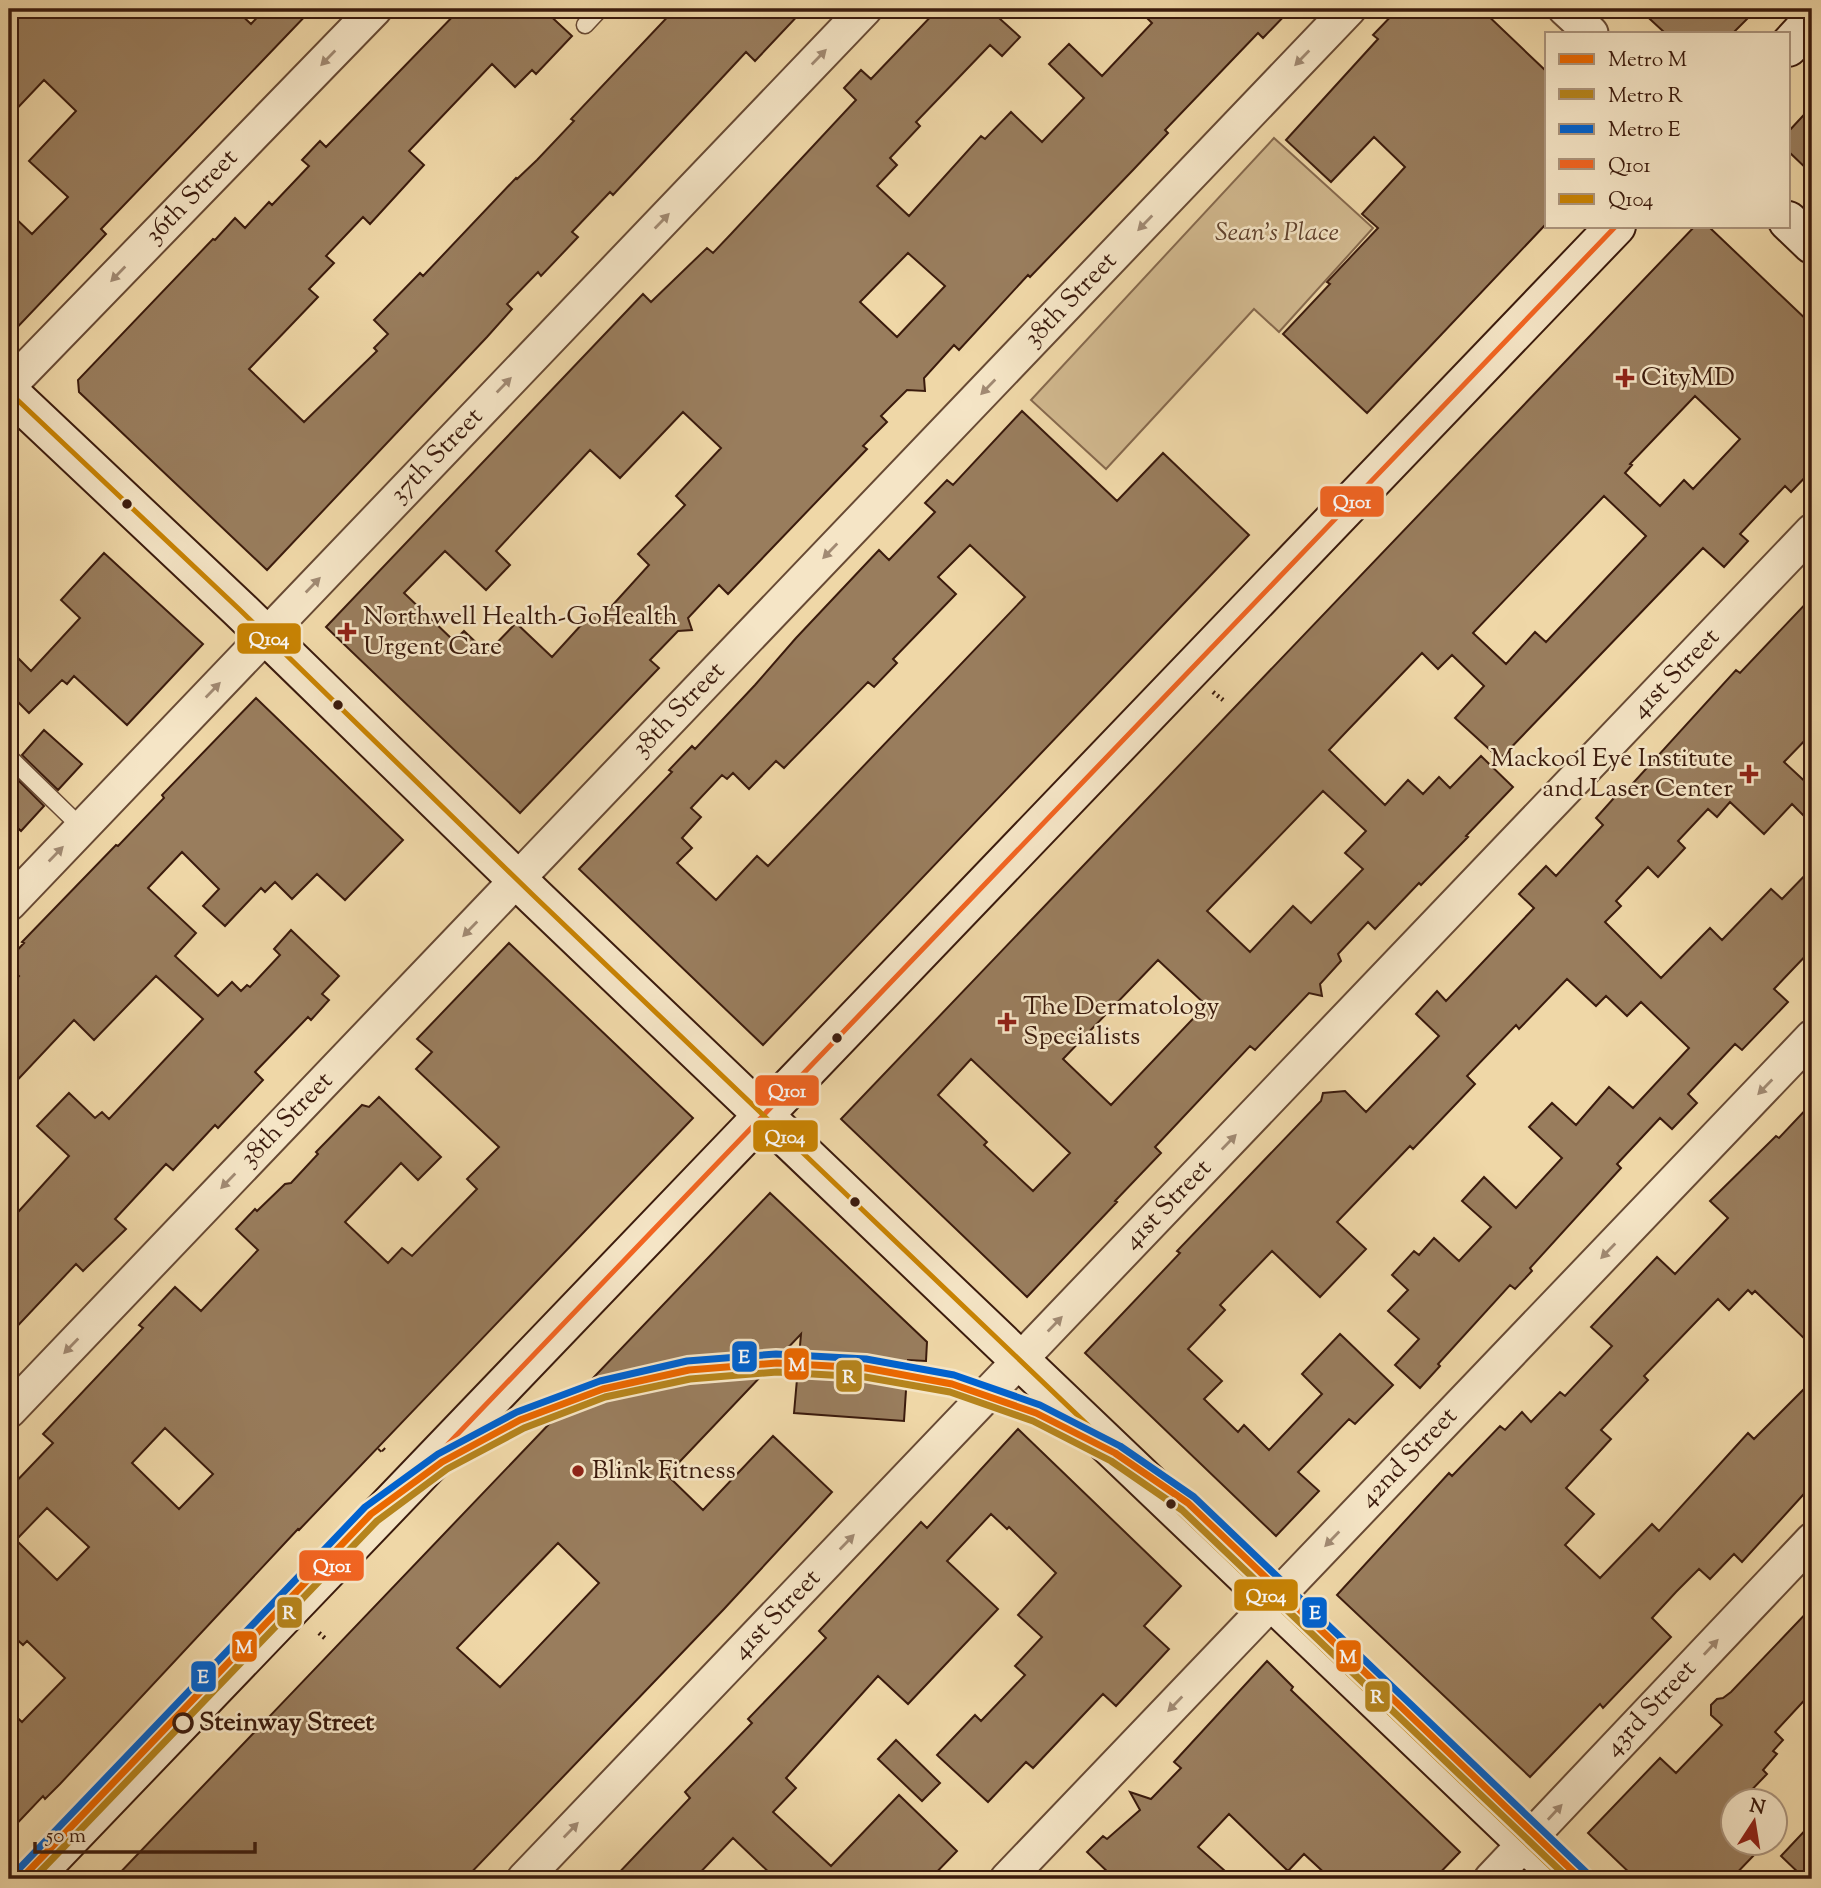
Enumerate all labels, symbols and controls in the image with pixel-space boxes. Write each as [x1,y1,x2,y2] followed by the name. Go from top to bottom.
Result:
[1545,32,1790,228] legend
[1608,46,1687,76] text: Metro M
[320,49,336,66] one-way arrow
[811,49,827,66] one-way arrow
[1295,49,1311,66] one-way arrow
[1608,82,1683,112] text: Metro R
[1608,116,1681,146] text: Metro E
[137,141,247,253] street label: 36th Street
[1608,152,1651,182] text: Q101
[1608,186,1653,216] text: Q104
[653,213,669,230] one-way arrow
[1136,214,1153,231] one-way arrow
[1215,215,1339,252] park label: Sean's Place
[1016,244,1126,356] street label: 38th Street
[109,265,126,282] one-way arrow
[1641,360,1735,397] place label: CityMD
[1615,368,1635,388] marker: CityMD
[496,377,513,394] one-way arrow
[980,378,996,395] one-way arrow
[382,400,492,512] street label: 37th Street
[1319,485,1385,518] line badge: Q101
[1333,490,1372,517] text: Q101
[120,497,134,511] unlabelled marker
[822,543,839,560] one-way arrow
[305,577,321,594] one-way arrow
[363,599,678,666] place label: Northwell Health-GoHealth Urgent Care
[1623,620,1729,728] street label: 41st Street
[236,622,302,655] line badge: Q104
[337,622,357,642] marker: Northwell Health-GoHealth Urgent Care
[249,627,290,654] text: Q104
[624,654,734,766] street label: 38th Street
[204,682,220,699] one-way arrow
[331,698,345,712] unlabelled marker
[1490,741,1733,808] place label: Mackool Eye Institute and Laser Center
[1739,764,1759,784] marker: Mackool Eye Institute and Laser Center
[48,846,64,863] one-way arrow
[462,920,479,937] one-way arrow
[1023,989,1220,1056] place label: The Dermatology Specialists
[997,1012,1017,1032] marker: The Dermatology Specialists
[830,1031,844,1045] unlabelled marker
[232,1064,342,1176] street label: 38th Street
[754,1074,820,1107] line badge: Q101
[1758,1078,1774,1095] one-way arrow
[768,1079,807,1106] text: Q101
[752,1119,819,1153] line badge: Q104
[765,1125,806,1152] text: Q104
[1221,1133,1237,1151] one-way arrow
[1115,1151,1221,1259] street label: 41st Street
[220,1173,237,1190] one-way arrow
[848,1195,862,1209] unlabelled marker
[1600,1242,1616,1259] one-way arrow
[1047,1315,1063,1333] one-way arrow
[63,1337,79,1354] one-way arrow
[731,1340,758,1373] line badge: E
[738,1345,750,1372] text: E
[783,1347,810,1381] line badge: M
[788,1353,806,1380] text: M
[835,1359,863,1393] line badge: R
[842,1365,856,1392] text: R
[1351,1399,1467,1517] street label: 42nd Street
[592,1453,736,1490] place label: Blink Fitness
[570,1463,586,1479] marker: Blink Fitness
[1164,1497,1178,1511] unlabelled marker
[1323,1531,1340,1548] one-way arrow
[838,1533,855,1550] one-way arrow
[298,1549,365,1582] line badge: Q101
[313,1554,352,1581] text: Q101
[724,1561,830,1669] street label: 41st Street
[1233,1578,1299,1612] line badge: Q104
[1246,1584,1287,1611] text: Q104
[276,1596,303,1629] line badge: R
[1301,1596,1328,1629] line badge: E
[282,1601,296,1628] text: R
[1309,1601,1321,1628] text: E
[231,1630,258,1663] line badge: M
[235,1635,253,1662] text: M
[1703,1638,1720,1655] one-way arrow
[1335,1639,1362,1673] line badge: M
[1339,1645,1357,1672] text: M
[1596,1652,1706,1766] street label: 43rd Street
[190,1660,217,1693] line badge: E
[197,1665,209,1692] text: E
[1364,1680,1391,1713] line badge: R
[1370,1685,1384,1712] text: R
[1167,1695,1183,1712] one-way arrow
[199,1705,374,1742] place label: Steinway Street
[173,1713,193,1733] marker: Steinway Street
[1720,1786,1790,1856] north arrow
[1747,1793,1767,1823] text: N
[1546,1804,1562,1821] one-way arrow
[35,1811,256,1855] scale bar
[45,1822,86,1852] text: 50 m
[563,1822,579,1839] one-way arrow

